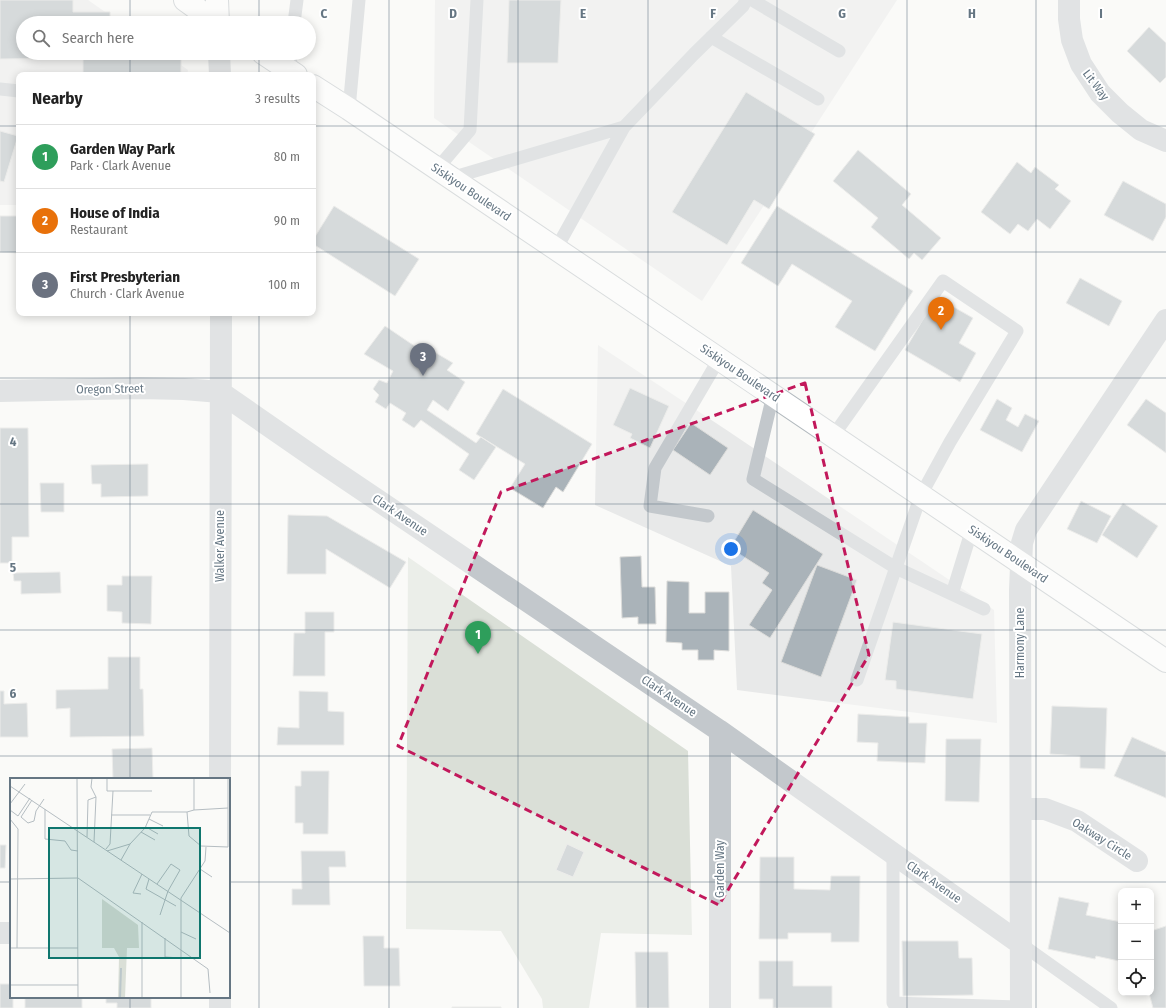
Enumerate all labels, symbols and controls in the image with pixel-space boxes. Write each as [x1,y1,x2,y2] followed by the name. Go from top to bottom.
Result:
[321,6,328,21] text: C
[449,6,457,21] text: D
[580,6,586,21] text: E
[710,6,716,21] text: F
[838,6,846,21] text: G
[968,6,976,21] text: H
[1099,6,1103,21] text: I
[16,16,316,60] search box
[30,27,52,49] icon: search
[62,29,134,47] text: Search here
[1080,67,1112,104] street label: Lit Way
[32,88,83,109] text: Nearby
[255,91,300,106] text: 3 results
[70,140,175,158] text: Garden Way Park
[42,149,48,164] text: 1
[274,149,300,164] text: 80 m
[70,158,171,173] text: Park · Clark Avenue
[429,160,513,224] street label: Siskiyou Boulevard
[70,204,160,222] text: House of India
[42,213,48,228] text: 2
[274,213,300,228] text: 90 m
[70,222,128,237] text: Restaurant
[70,268,180,286] text: First Presbyterian
[42,277,48,292] text: 3
[268,277,300,292] text: 100 m
[70,286,185,301] text: Church · Clark Avenue
[928,297,954,330] pin: 2
[698,341,782,405] street label: Siskiyou Boulevard
[410,343,436,376] pin: 3
[76,381,144,397] street label: Oregon Street
[10,434,17,449] text: 4
[370,491,430,539] street label: Clark Avenue
[213,510,227,582] street label: Walker Avenue
[966,522,1050,586] street label: Siskiyou Boulevard
[721,539,741,559] your location
[10,560,16,575] text: 5
[1013,608,1027,678] street label: Harmony Lane
[465,621,491,654] pin: 1
[639,672,699,720] street label: Clark Avenue
[10,686,17,701] text: 6
[10,778,230,998] inset map
[1070,815,1134,863] street label: Oakway Circle
[713,839,727,898] street label: Garden Way
[904,858,964,906] street label: Clark Avenue
[1118,888,1154,996] map controls
[1118,888,1154,924] button: +
[1118,924,1154,960] button: −
[1118,960,1154,996] button: locate

